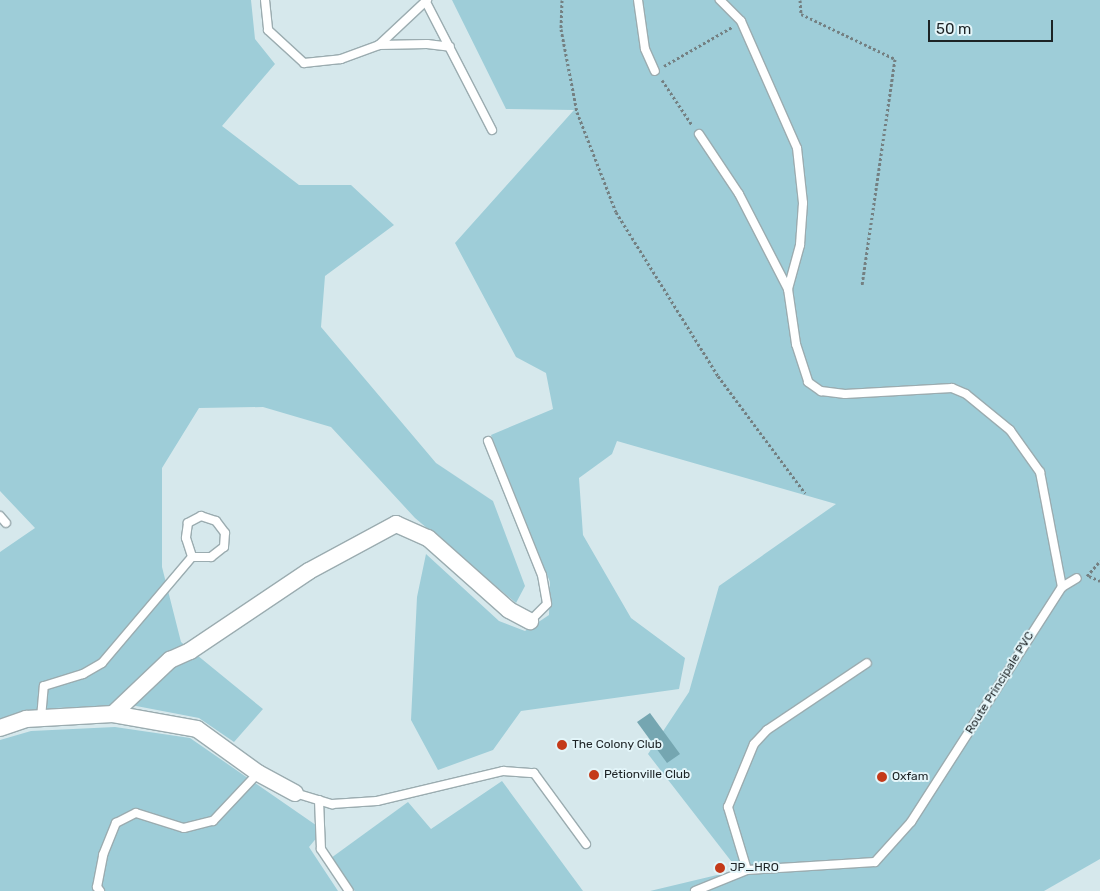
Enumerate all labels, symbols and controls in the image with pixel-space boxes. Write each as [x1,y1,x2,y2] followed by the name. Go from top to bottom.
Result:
[930,10,1055,42] scale bar
[936,20,971,38] text: 50 m
[963,629,1037,737] street label: Route Principale PVC
[572,738,662,752] place label: The Colony Club
[556,739,568,751] marker: The Colony Club
[604,768,690,782] place label: Pétionville Club
[588,769,600,781] marker: Pétionville Club
[892,770,928,784] place label: Oxfam
[876,771,888,783] marker: Oxfam
[730,861,779,875] place label: JP_HRO
[714,862,726,874] marker: JP_HRO

